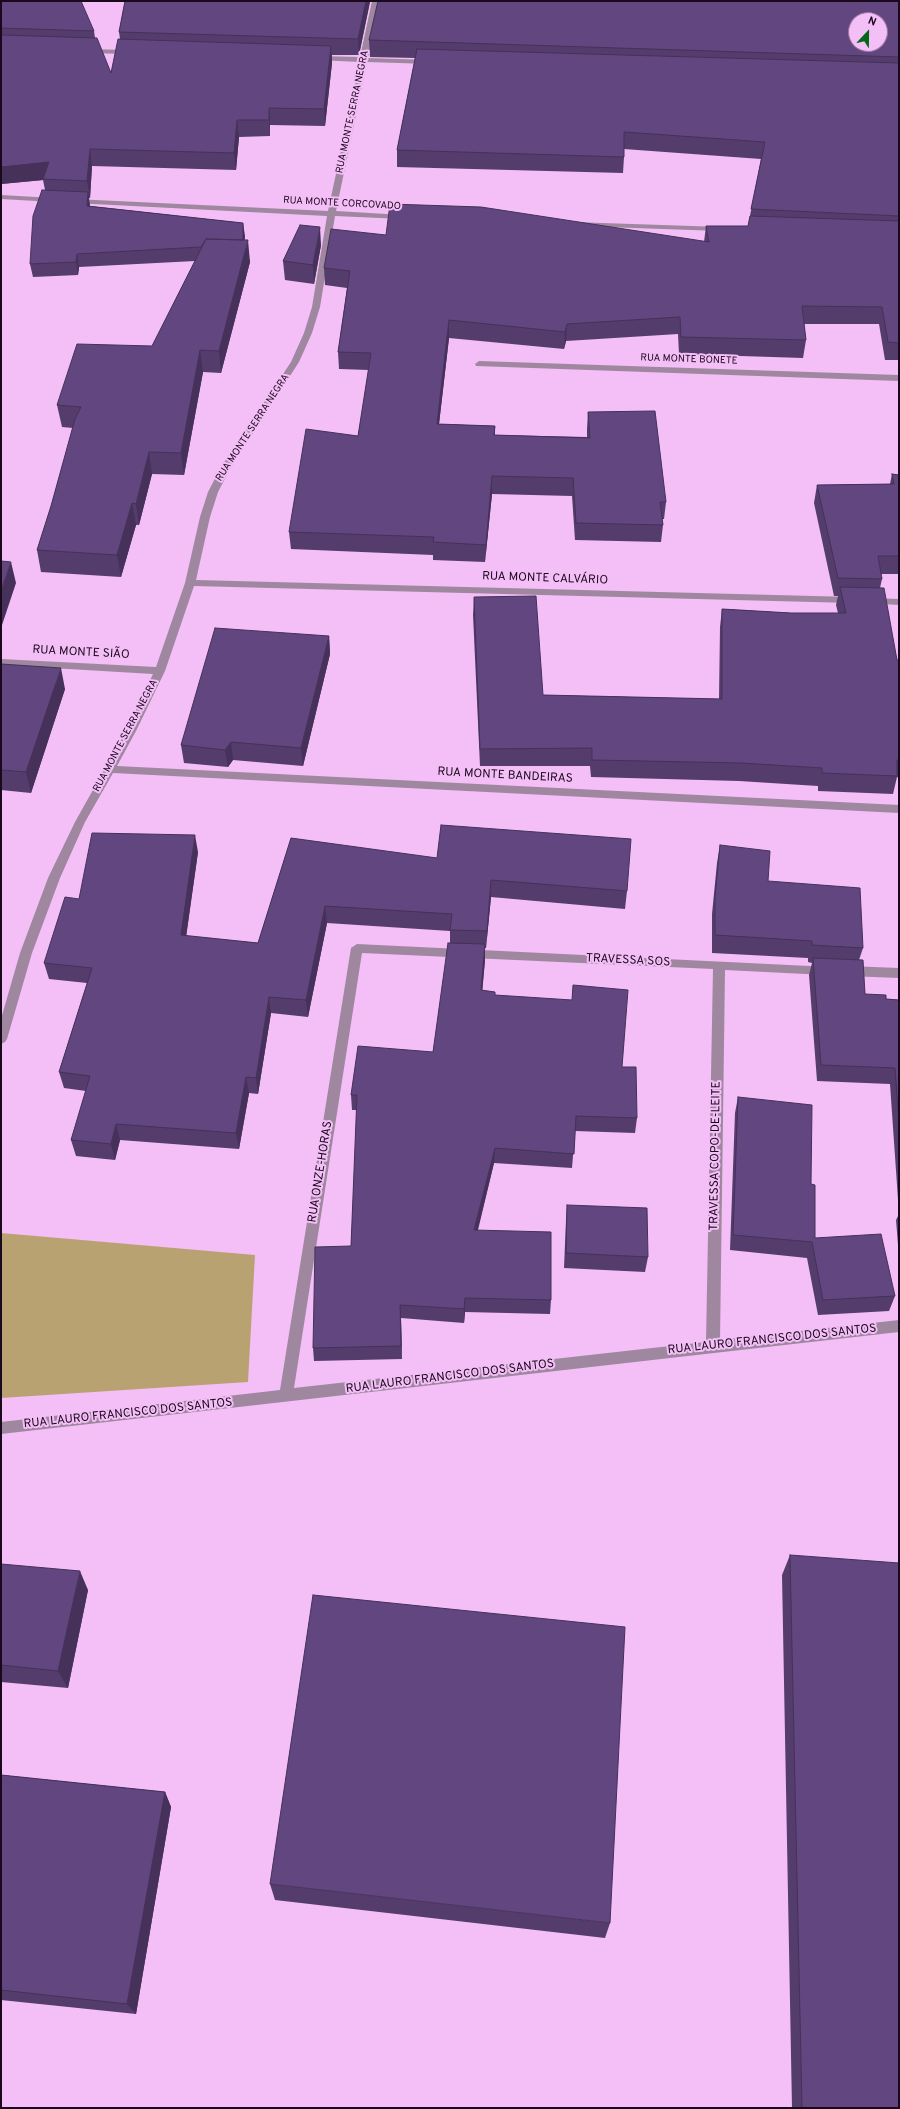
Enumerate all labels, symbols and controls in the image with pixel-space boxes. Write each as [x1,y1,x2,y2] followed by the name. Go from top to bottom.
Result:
[848,12,888,52] north arrow
[866,14,878,30] text: N
[334,49,372,175] street label: RUA MONTE SERRA NEGRA
[283,195,401,213] street label: RUA MONTE CORCOVADO
[640,352,738,368] street label: RUA MONTE BONETE
[214,372,292,484] street label: RUA MONTE SERRA NEGRA
[482,570,608,588] street label: RUA MONTE CALVÁRIO
[32,643,130,663] street label: RUA MONTE SIÃO
[91,678,161,794] street label: RUA MONTE SERRA NEGRA
[437,765,573,787] street label: RUA MONTE BANDEIRAS
[585,952,671,970] street label: TRAVESSA SOS
[707,1081,725,1231] street label: TRAVESSA COPO-DE-LEITE
[306,1120,336,1224] street label: RUA ONZE-HORAS
[667,1322,877,1358] street label: RUA LAURO FRANCISCO DOS SANTOS
[345,1357,555,1397] street label: RUA LAURO FRANCISCO DOS SANTOS
[23,1396,233,1432] street label: RUA LAURO FRANCISCO DOS SANTOS

